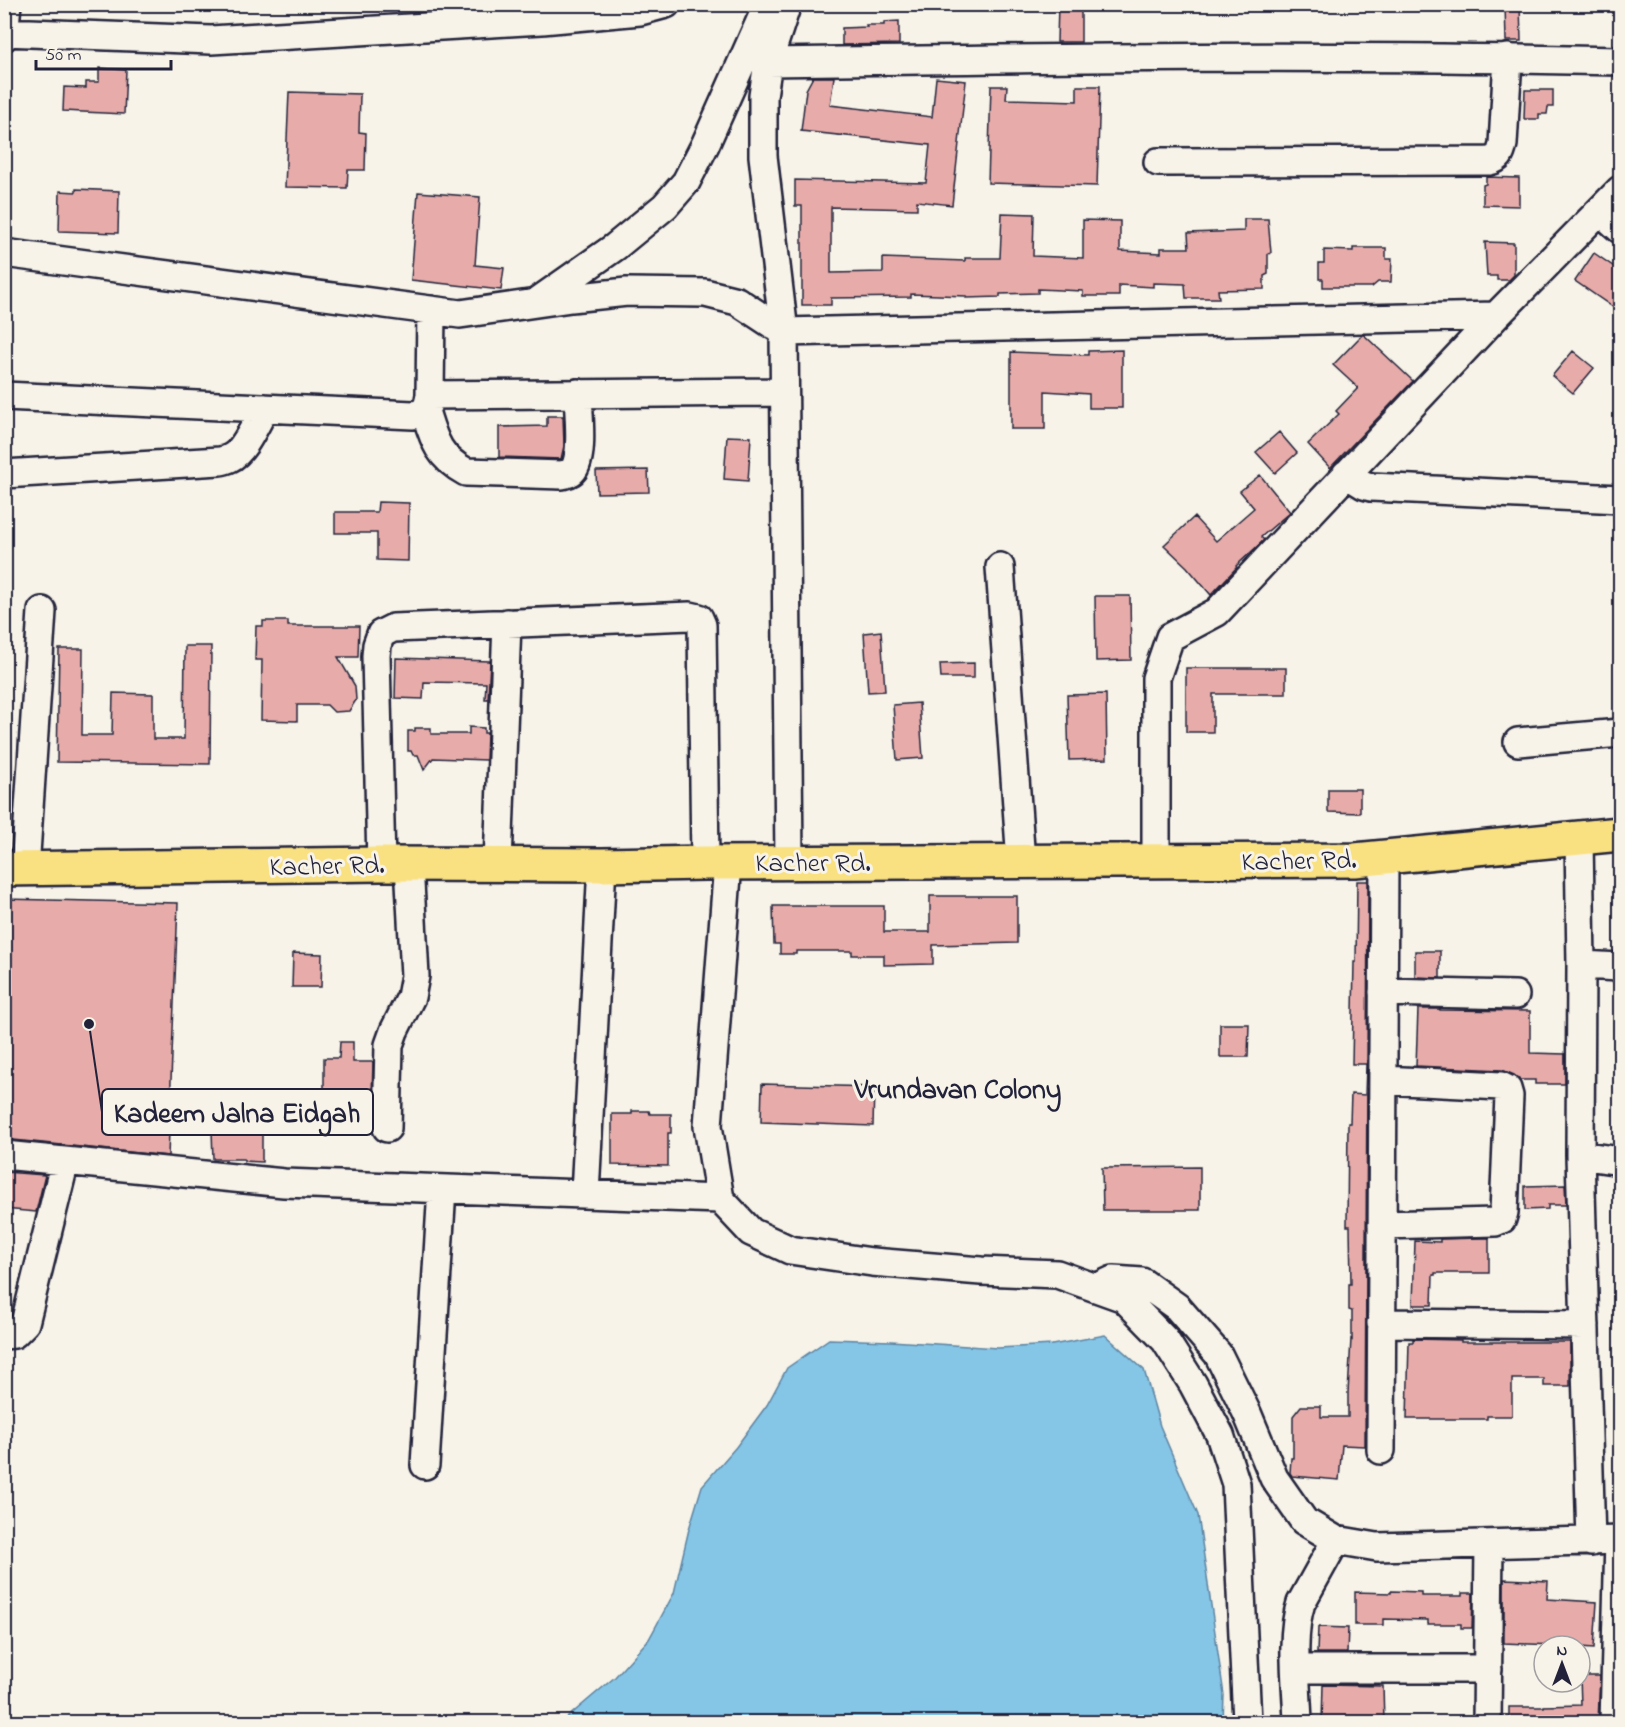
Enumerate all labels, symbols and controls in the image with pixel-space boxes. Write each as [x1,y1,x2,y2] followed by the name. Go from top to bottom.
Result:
[36,33,171,71] scale bar
[45,43,82,69] text: 50 m
[1241,842,1357,883] street label: Kacher Rd.
[755,845,871,884] street label: Kacher Rd.
[269,847,385,888] street label: Kacher Rd.
[854,1071,1061,1112] district label: Vrundavan Colony
[102,1089,373,1135] callout: Kadeem Jalna Eidgah
[114,1095,360,1137] text: Kadeem Jalna Eidgah
[1532,1634,1592,1694] north arrow
[1557,1639,1568,1663] text: N

